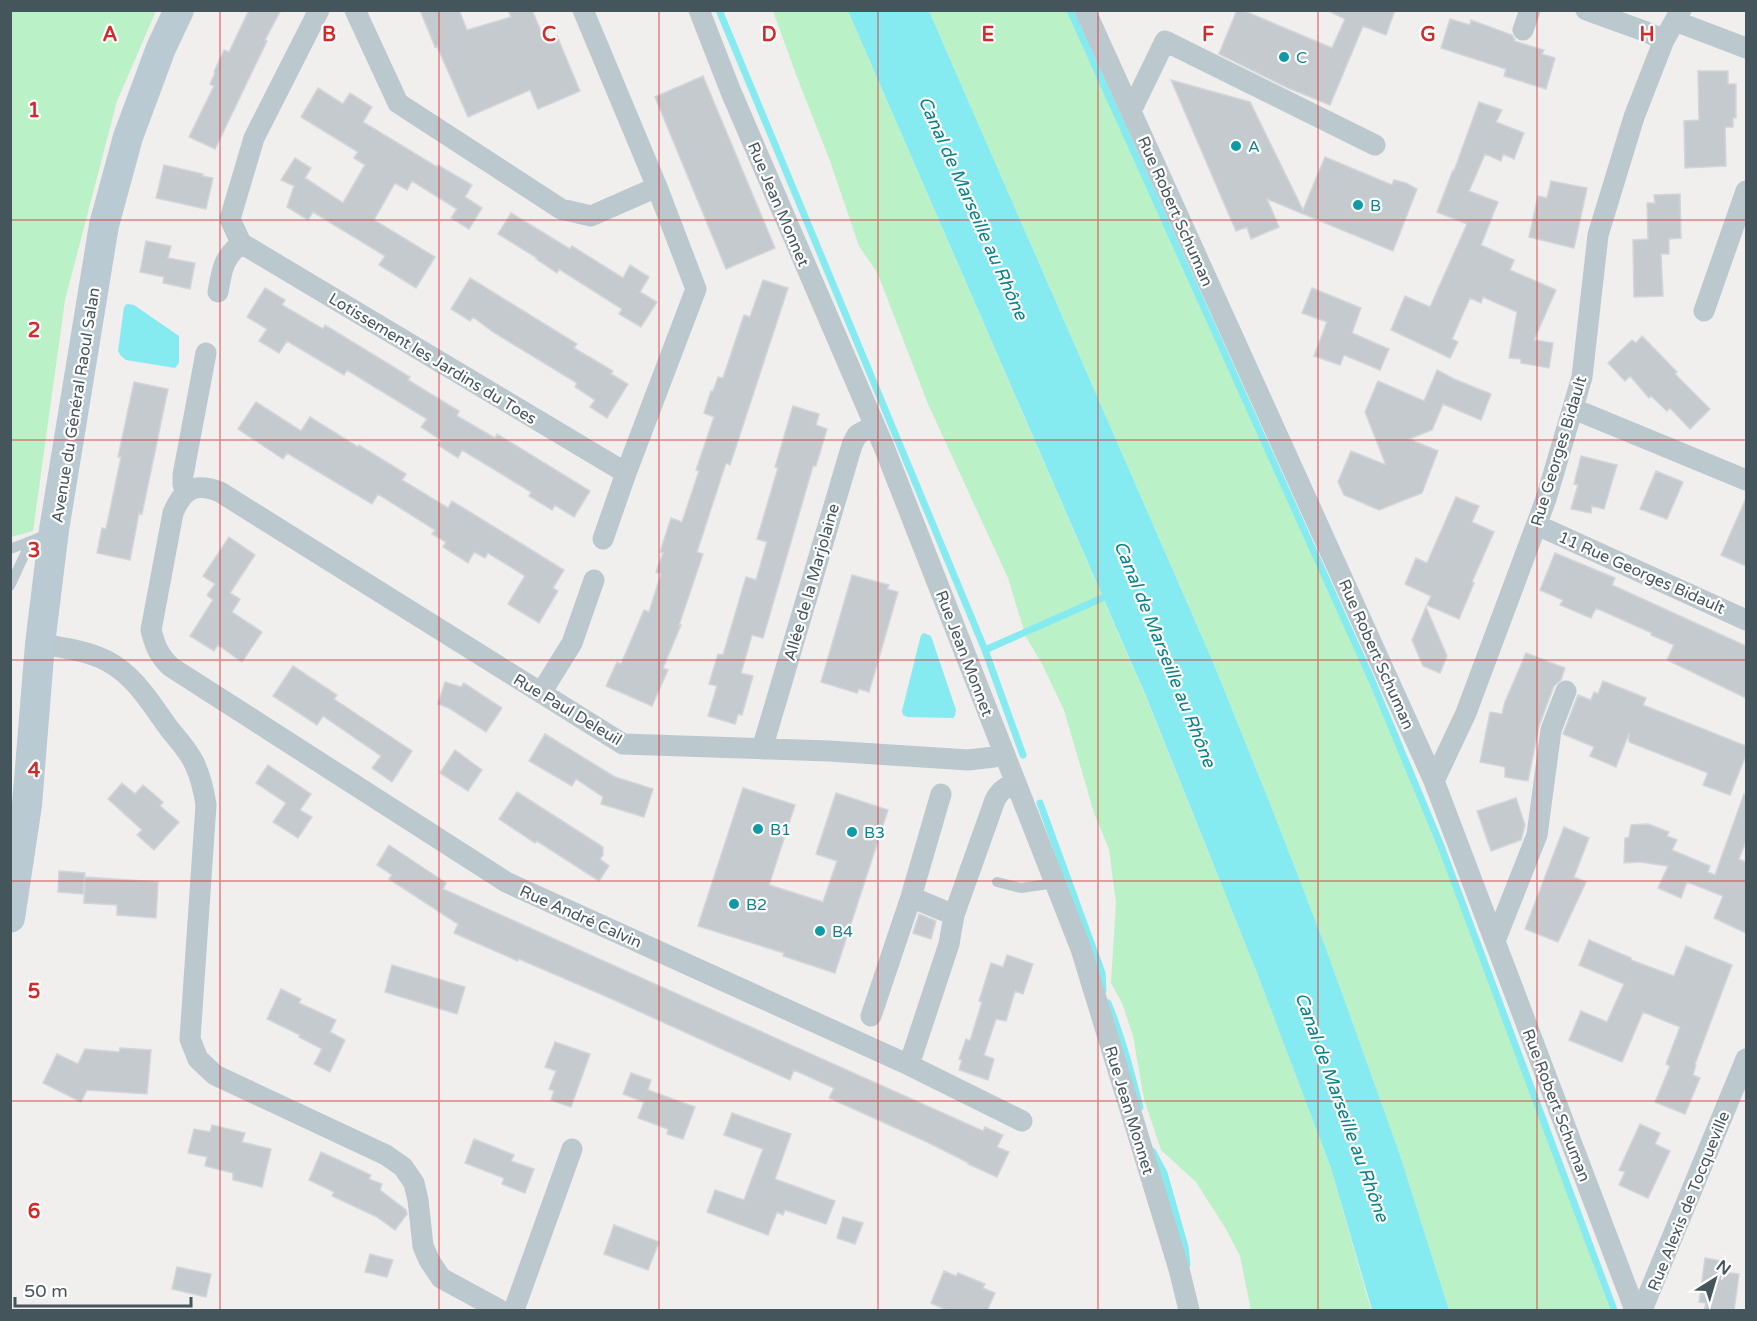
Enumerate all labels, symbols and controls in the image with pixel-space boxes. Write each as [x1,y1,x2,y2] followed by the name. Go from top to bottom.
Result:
[103,23,118,47] text: A
[322,23,336,47] text: B
[542,23,556,47] text: C
[761,23,777,47] text: D
[982,23,995,47] text: E
[1202,23,1214,47] text: F
[1420,23,1436,47] text: G
[1639,23,1655,47] text: H
[1296,48,1307,68] place label: C
[1277,50,1291,64] marker: C
[914,93,1033,324] water label: Canal de Marseille au Rhône
[28,99,40,123] text: 1
[1133,133,1217,290] street label: Rue Robert Schuman
[1248,137,1260,157] place label: A
[743,139,813,270] street label: Rue Jean Monnet
[1229,139,1243,153] marker: A
[1370,196,1381,216] place label: B
[1351,198,1365,212] marker: B
[47,286,104,524] street label: Avenue du Général Raoul Salan
[325,289,540,429] street label: Lotissement les Jardins du Toes
[28,319,40,343] text: 2
[1527,374,1591,529] street label: Rue Georges Bidault
[780,501,844,663] street label: Allée de la Marjolaine
[1555,527,1728,619] street label: 11 Rue Georges Bidault
[1109,538,1221,771] water label: Canal de Marseille au Rhône
[28,539,40,563] text: 3
[1334,576,1418,733] street label: Rue Robert Schuman
[931,588,997,719] street label: Rue Jean Monnet
[510,670,625,750] street label: Rue Paul Deleuil
[28,759,41,783] text: 4
[770,820,791,840] place label: B1
[751,822,765,836] marker: B1
[864,823,885,843] place label: B3
[845,825,859,839] marker: B3
[516,881,645,953] street label: Rue André Calvin
[746,895,767,915] place label: B2
[727,897,741,911] marker: B2
[832,922,853,942] place label: B4
[813,924,827,938] marker: B4
[28,980,40,1004] text: 5
[1290,989,1394,1225] water label: Canal de Marseille au Rhône
[1518,1026,1594,1185] street label: Rue Robert Schuman
[1100,1044,1158,1177] street label: Rue Jean Monnet
[1644,1109,1734,1294] street label: Rue Alexis de Tocqueville
[28,1200,40,1224] text: 6
[1685,1249,1745,1309] north arrow
[1712,1256,1735,1280] text: N
[15,1270,190,1308] scale bar
[24,1280,68,1302] text: 50 m

